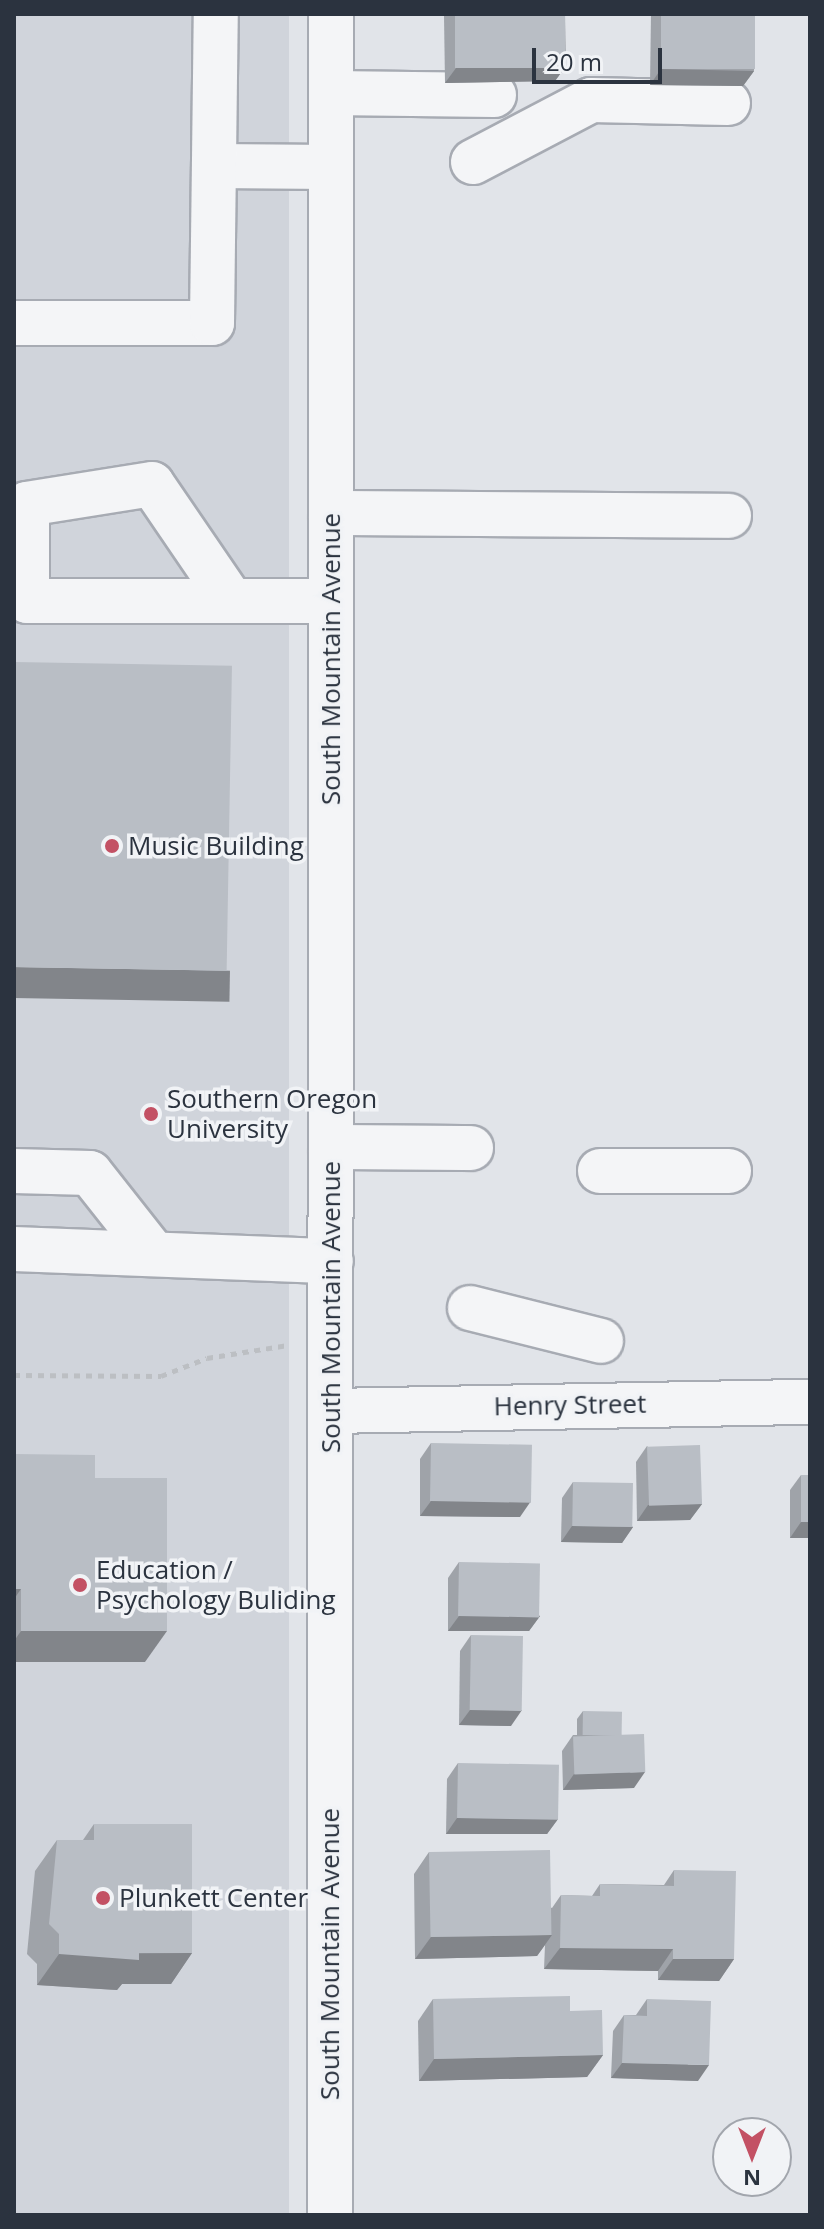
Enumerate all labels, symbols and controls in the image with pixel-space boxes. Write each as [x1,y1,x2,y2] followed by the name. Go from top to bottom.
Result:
[536,32,666,82] scale bar
[546,45,602,78] text: 20 m
[315,513,347,805] street label: South Mountain Avenue
[128,830,304,862] place label: Music Building
[103,837,121,855] marker: Music Building
[167,1083,377,1144] place label: Southern Oregon University
[142,1105,160,1123] marker: Southern Oregon University
[315,1161,347,1453] street label: South Mountain Avenue
[493,1388,647,1422] street label: Henry Street
[96,1554,336,1616] place label: Education / Psychology Buliding
[71,1576,89,1594] marker: Education / Psychology Buliding
[314,1808,346,2100] street label: South Mountain Avenue
[119,1882,308,1914] place label: Plunkett Center
[94,1889,112,1907] marker: Plunkett Center
[712,2117,792,2197] north arrow
[743,2164,761,2194] text: N

